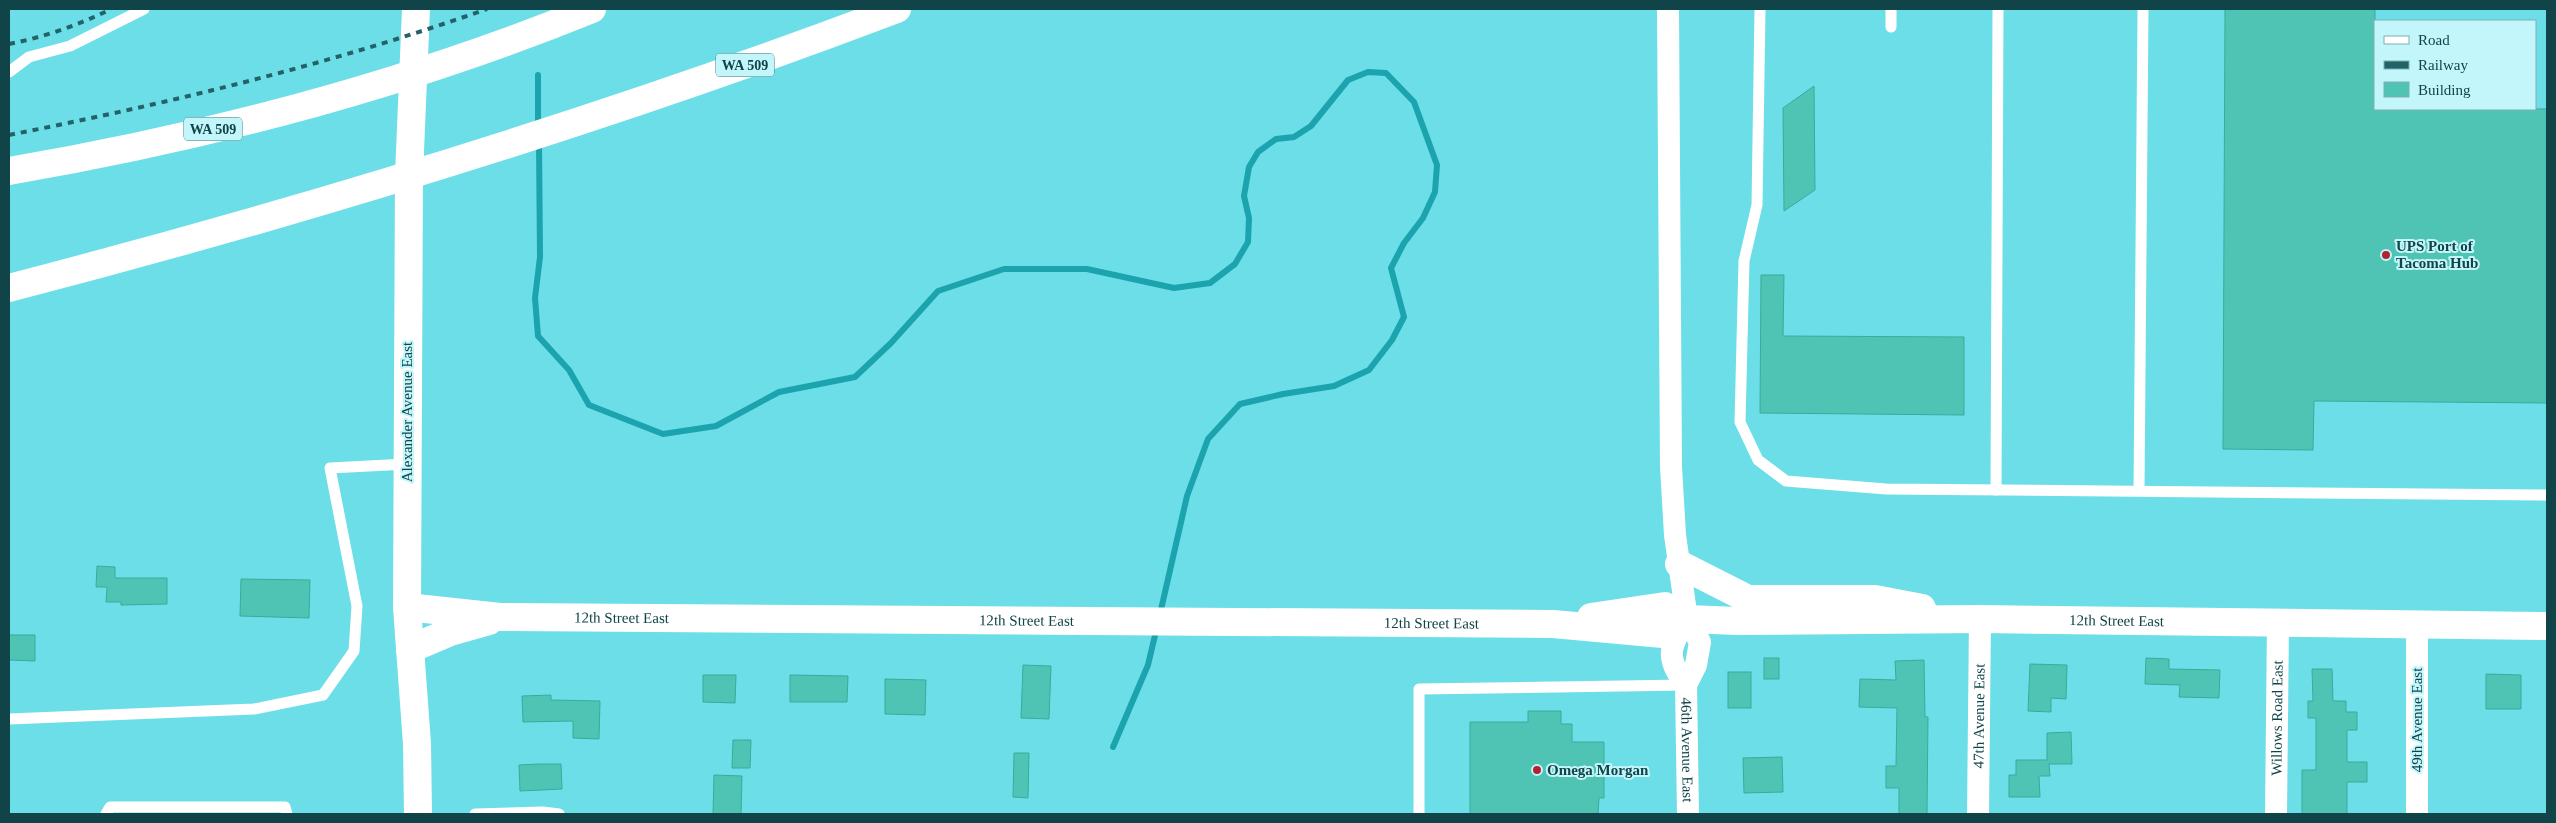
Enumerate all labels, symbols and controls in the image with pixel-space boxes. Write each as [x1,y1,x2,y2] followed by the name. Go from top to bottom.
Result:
[2374,20,2536,110] legend
[2418,32,2450,48] text: Road
[716,54,774,76] road number: WA 509
[2418,57,2468,73] text: Railway
[2418,82,2471,98] text: Building
[184,118,242,140] road number: WA 509
[2396,238,2478,271] place label: UPS Port of Tacoma Hub
[2380,249,2392,261] marker: UPS Port of Tacoma Hub
[399,341,415,482] street label: Alexander Avenue East
[574,609,670,626] street label: 12th Street East
[979,612,1075,629] street label: 12th Street East
[2069,612,2165,629] street label: 12th Street East
[1384,615,1480,632] street label: 12th Street East
[2268,659,2286,776] street label: Willows Road East
[1970,663,1988,768] street label: 47th Avenue East
[2409,667,2425,772] street label: 49th Avenue East
[1678,697,1696,803] street label: 46th Avenue East
[1547,762,1649,778] place label: Omega Morgan
[1531,764,1543,776] marker: Omega Morgan

